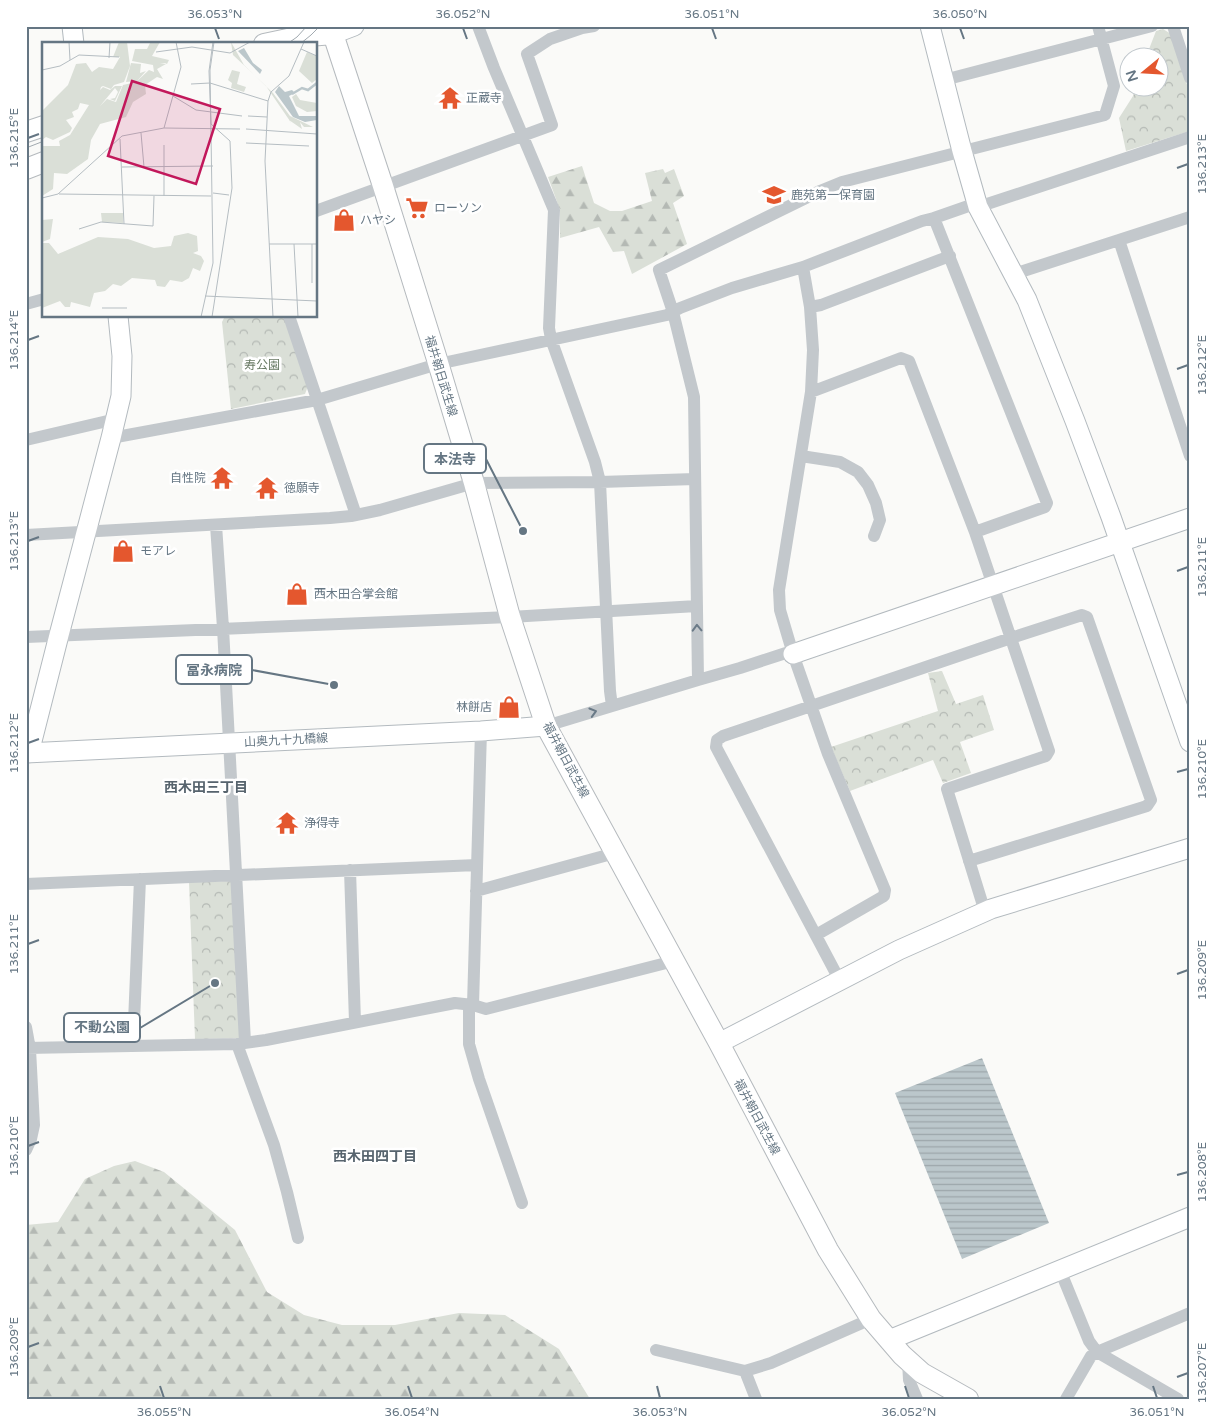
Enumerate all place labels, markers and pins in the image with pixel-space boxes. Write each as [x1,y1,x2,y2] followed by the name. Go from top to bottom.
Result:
[437,85,463,111] temple icon: 正蔵寺
[466,91,502,105] place label: 正蔵寺
[761,182,787,208] school or university icon: 鹿苑第一保育園
[791,188,875,202] place label: 鹿苑第一保育園
[404,195,430,221] supermarket icon: ローソン
[434,201,482,215] place label: ローソン
[331,207,357,233] shop icon: ハヤシ
[360,213,396,227] place label: ハヤシ
[424,444,486,473] callout: 本法寺
[209,465,235,491] temple icon: 自性院
[170,471,206,485] place label: 自性院
[254,475,280,501] temple icon: 徳願寺
[284,481,320,495] place label: 徳願寺
[110,538,136,564] shop icon: モアレ
[140,544,176,558] place label: モアレ
[284,581,310,607] shop icon: 西木田合掌会館
[314,587,398,601] place label: 西木田合掌会館
[176,655,252,684] callout: 冨永病院
[496,694,522,720] shop icon: 林餅店
[456,700,492,714] place label: 林餅店
[274,810,300,836] temple icon: 浄得寺
[304,816,340,830] place label: 浄得寺
[64,1013,140,1042] callout: 不動公園

